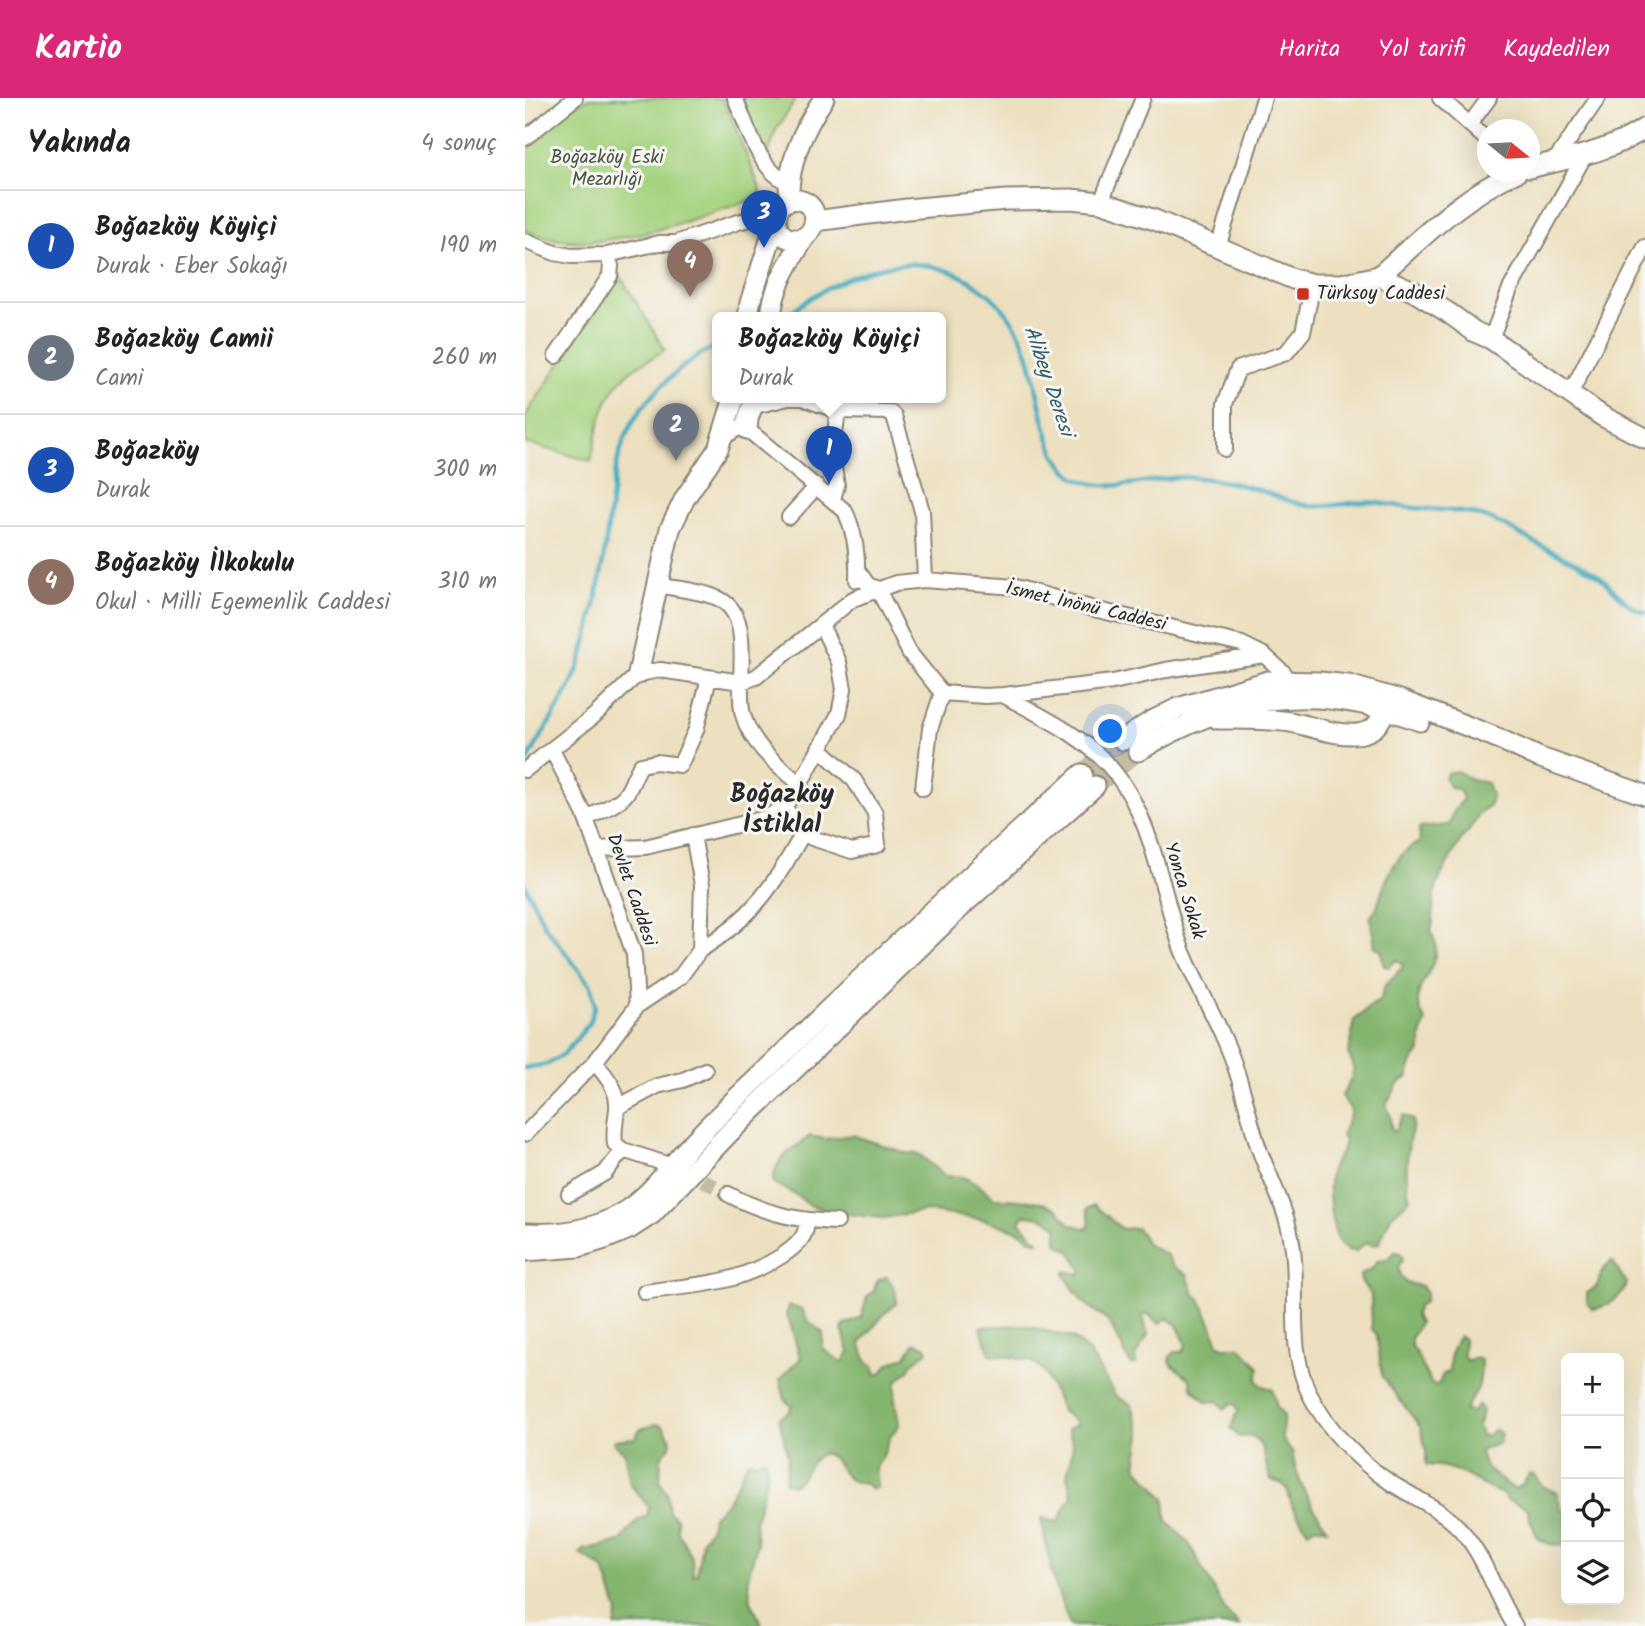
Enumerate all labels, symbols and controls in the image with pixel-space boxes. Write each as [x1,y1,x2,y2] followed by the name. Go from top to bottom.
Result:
[35,23,122,76] text: Kartio
[1279,30,1340,69] text: Harita
[1378,30,1465,69] text: Yol tarifi
[1503,30,1610,69] text: Kaydedilen
[1477,119,1540,182] north arrow
[28,120,131,168] text: Yakında
[421,126,497,162] text: 4 sonuç
[550,143,665,195] park label: Boğazköy Eski Mezarlığı
[741,190,787,248] pin: 3
[95,207,276,249] text: Boğazköy Köyiçi
[48,228,54,264] text: 1
[440,228,497,264] text: 190 m
[667,239,713,297] pin: 4
[95,249,288,285] text: Durak · Eber Sokağı
[1317,279,1447,309] place label: Türksoy Caddesi
[1295,286,1311,302] marker: Türksoy Caddesi
[712,312,946,403] popup
[95,319,273,361] text: Boğazköy Camii
[738,319,920,361] text: Boğazköy Köyiçi
[1014,321,1084,445] water label: Alibey Deresi
[44,340,58,376] text: 2
[432,340,497,376] text: 260 m
[95,361,143,397] text: Cami
[738,361,793,397] text: Durak
[653,403,699,461] pin: 2
[806,426,852,484] pin: 1
[95,431,199,473] text: Boğazköy
[45,452,57,488] text: 3
[433,452,497,488] text: 300 m
[95,473,150,509] text: Durak
[95,543,294,585] text: Boğazköy İlkokulu
[45,564,57,600] text: 4
[438,564,497,600] text: 310 m
[1002,574,1171,640] street label: İsmet İnönü Caddesi
[95,585,390,621] text: Okul · Milli Egemenlik Caddesi
[1093,714,1127,748] your location
[730,774,835,846] district label: Boğazköy İstiklal
[598,830,665,952] street label: Devlet Caddesi
[1155,839,1213,943] street label: Yonca Sokak
[1561,1353,1624,1605] map controls
[1561,1353,1624,1416] button: +
[1561,1416,1624,1479] button: −
[1561,1479,1624,1542] button: locate
[1561,1542,1624,1605] button: layers

